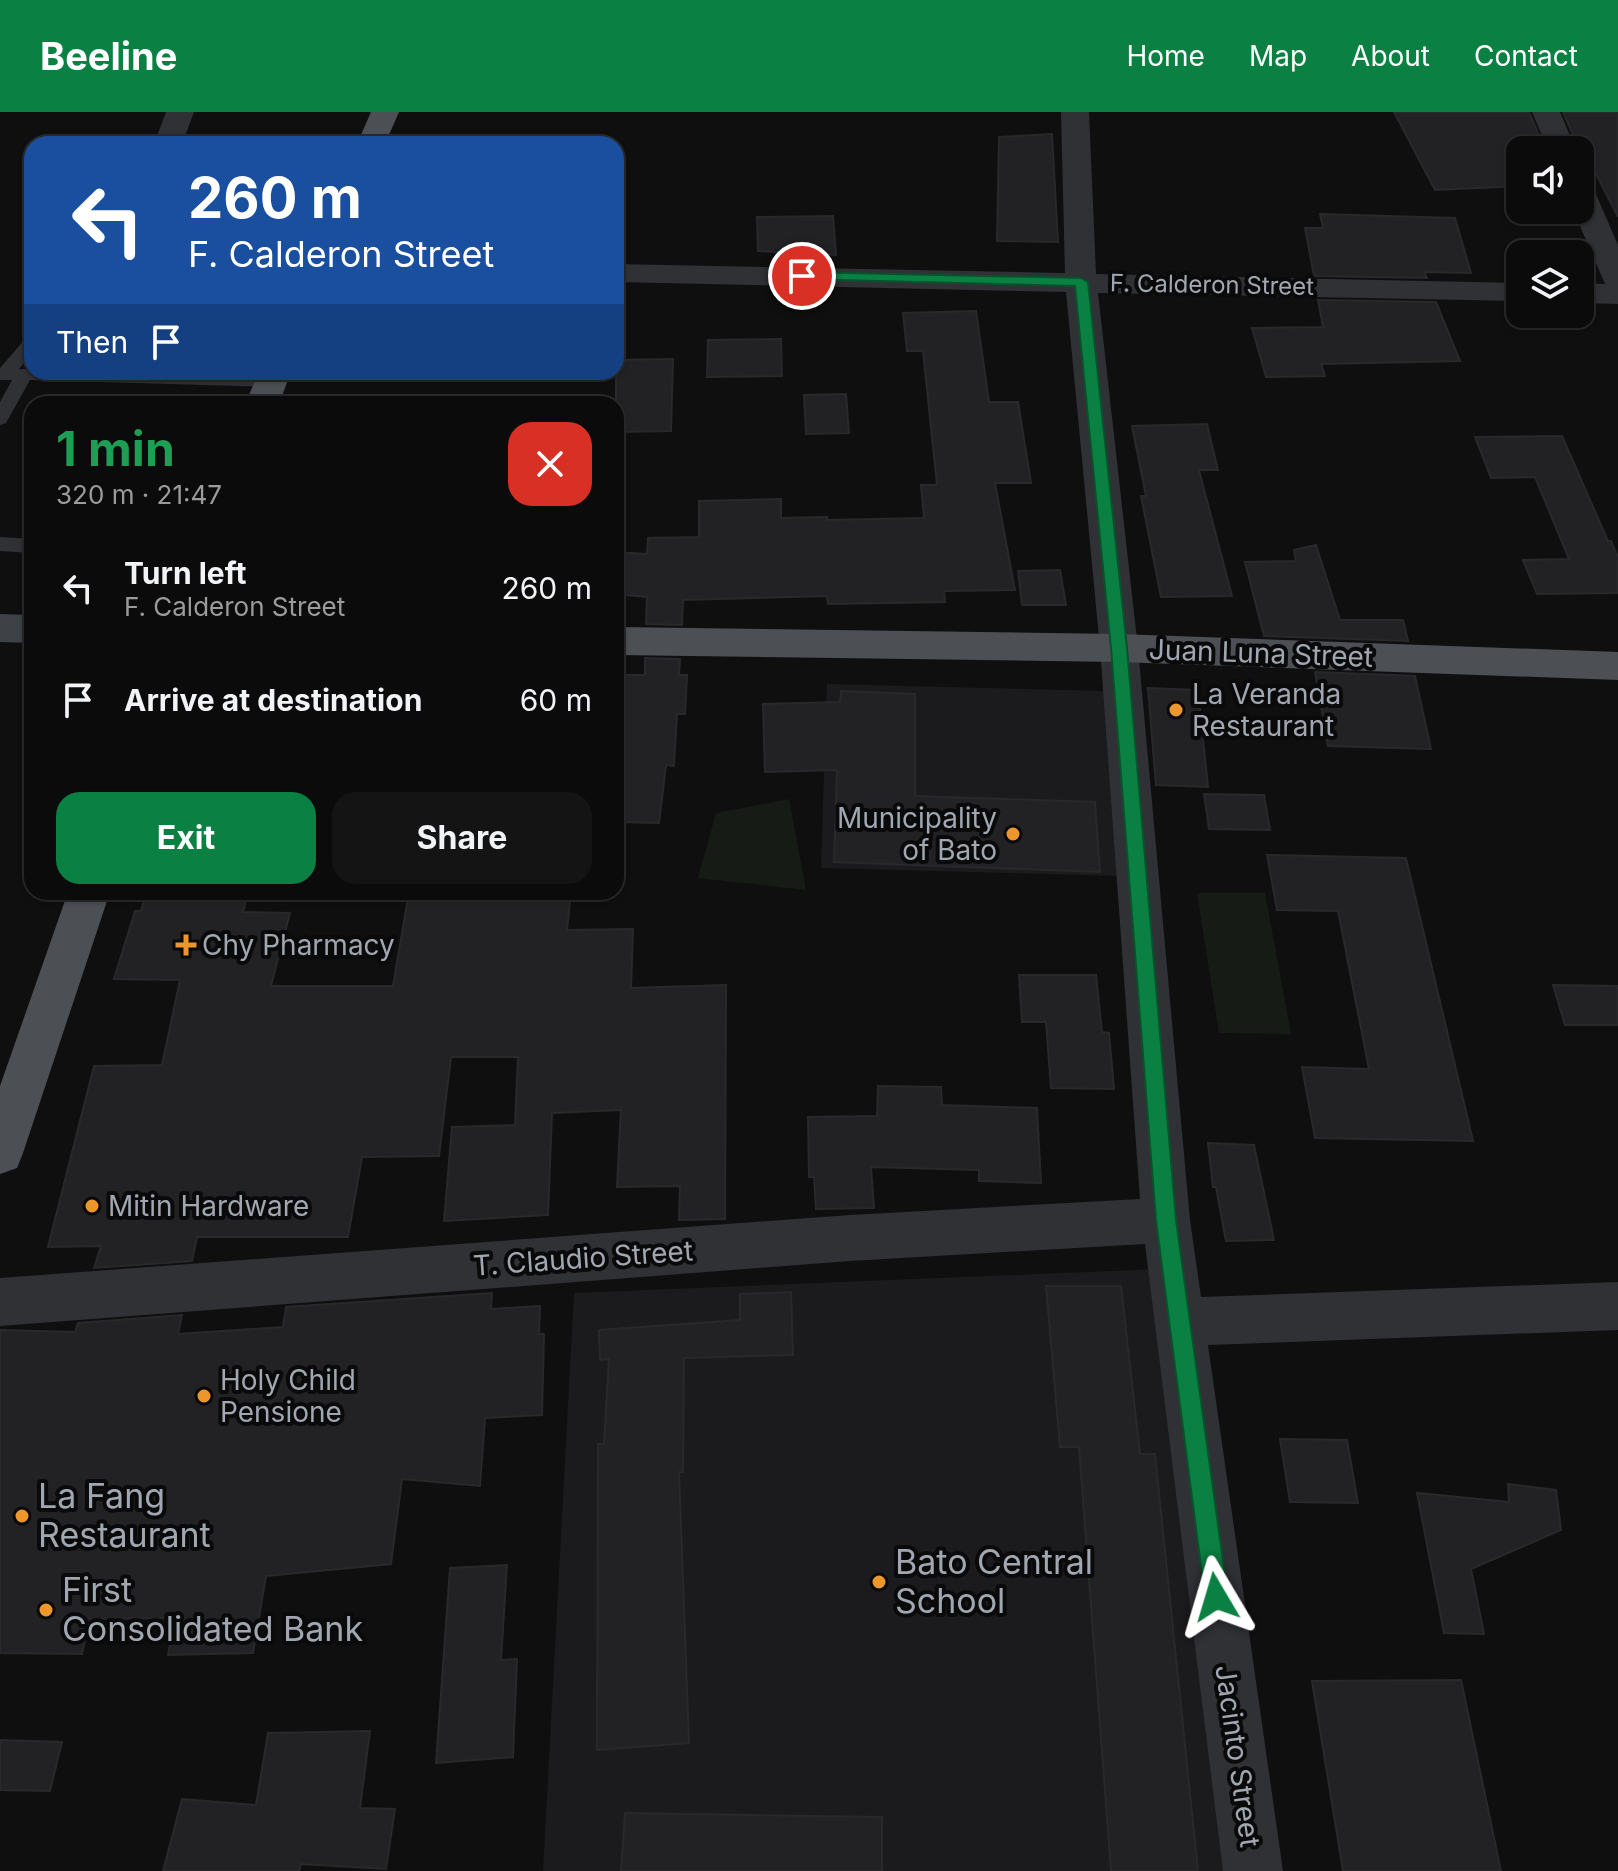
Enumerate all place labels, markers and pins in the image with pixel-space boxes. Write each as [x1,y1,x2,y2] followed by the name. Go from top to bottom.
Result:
[768,242,836,310] pin
[1192,677,1341,743] place label: La Veranda Restaurant
[1167,701,1185,719] marker: La Veranda Restaurant
[837,801,997,867] place label: Municipality of Bato
[1004,825,1022,843] marker: Municipality of Bato
[202,928,395,962] place label: Chy Pharmacy
[177,936,195,954] marker: Chy Pharmacy
[108,1189,309,1223] place label: Mitin Hardware
[83,1197,101,1215] marker: Mitin Hardware
[220,1363,356,1429] place label: Holy Child Pensione
[195,1387,213,1405] marker: Holy Child Pensione
[38,1475,211,1555] place label: La Fang Restaurant
[13,1507,31,1525] marker: La Fang Restaurant
[895,1541,1093,1621] place label: Bato Central School
[62,1569,363,1649] place label: First Consolidated Bank
[870,1573,888,1591] marker: Bato Central School
[37,1601,55,1619] marker: First Consolidated Bank

